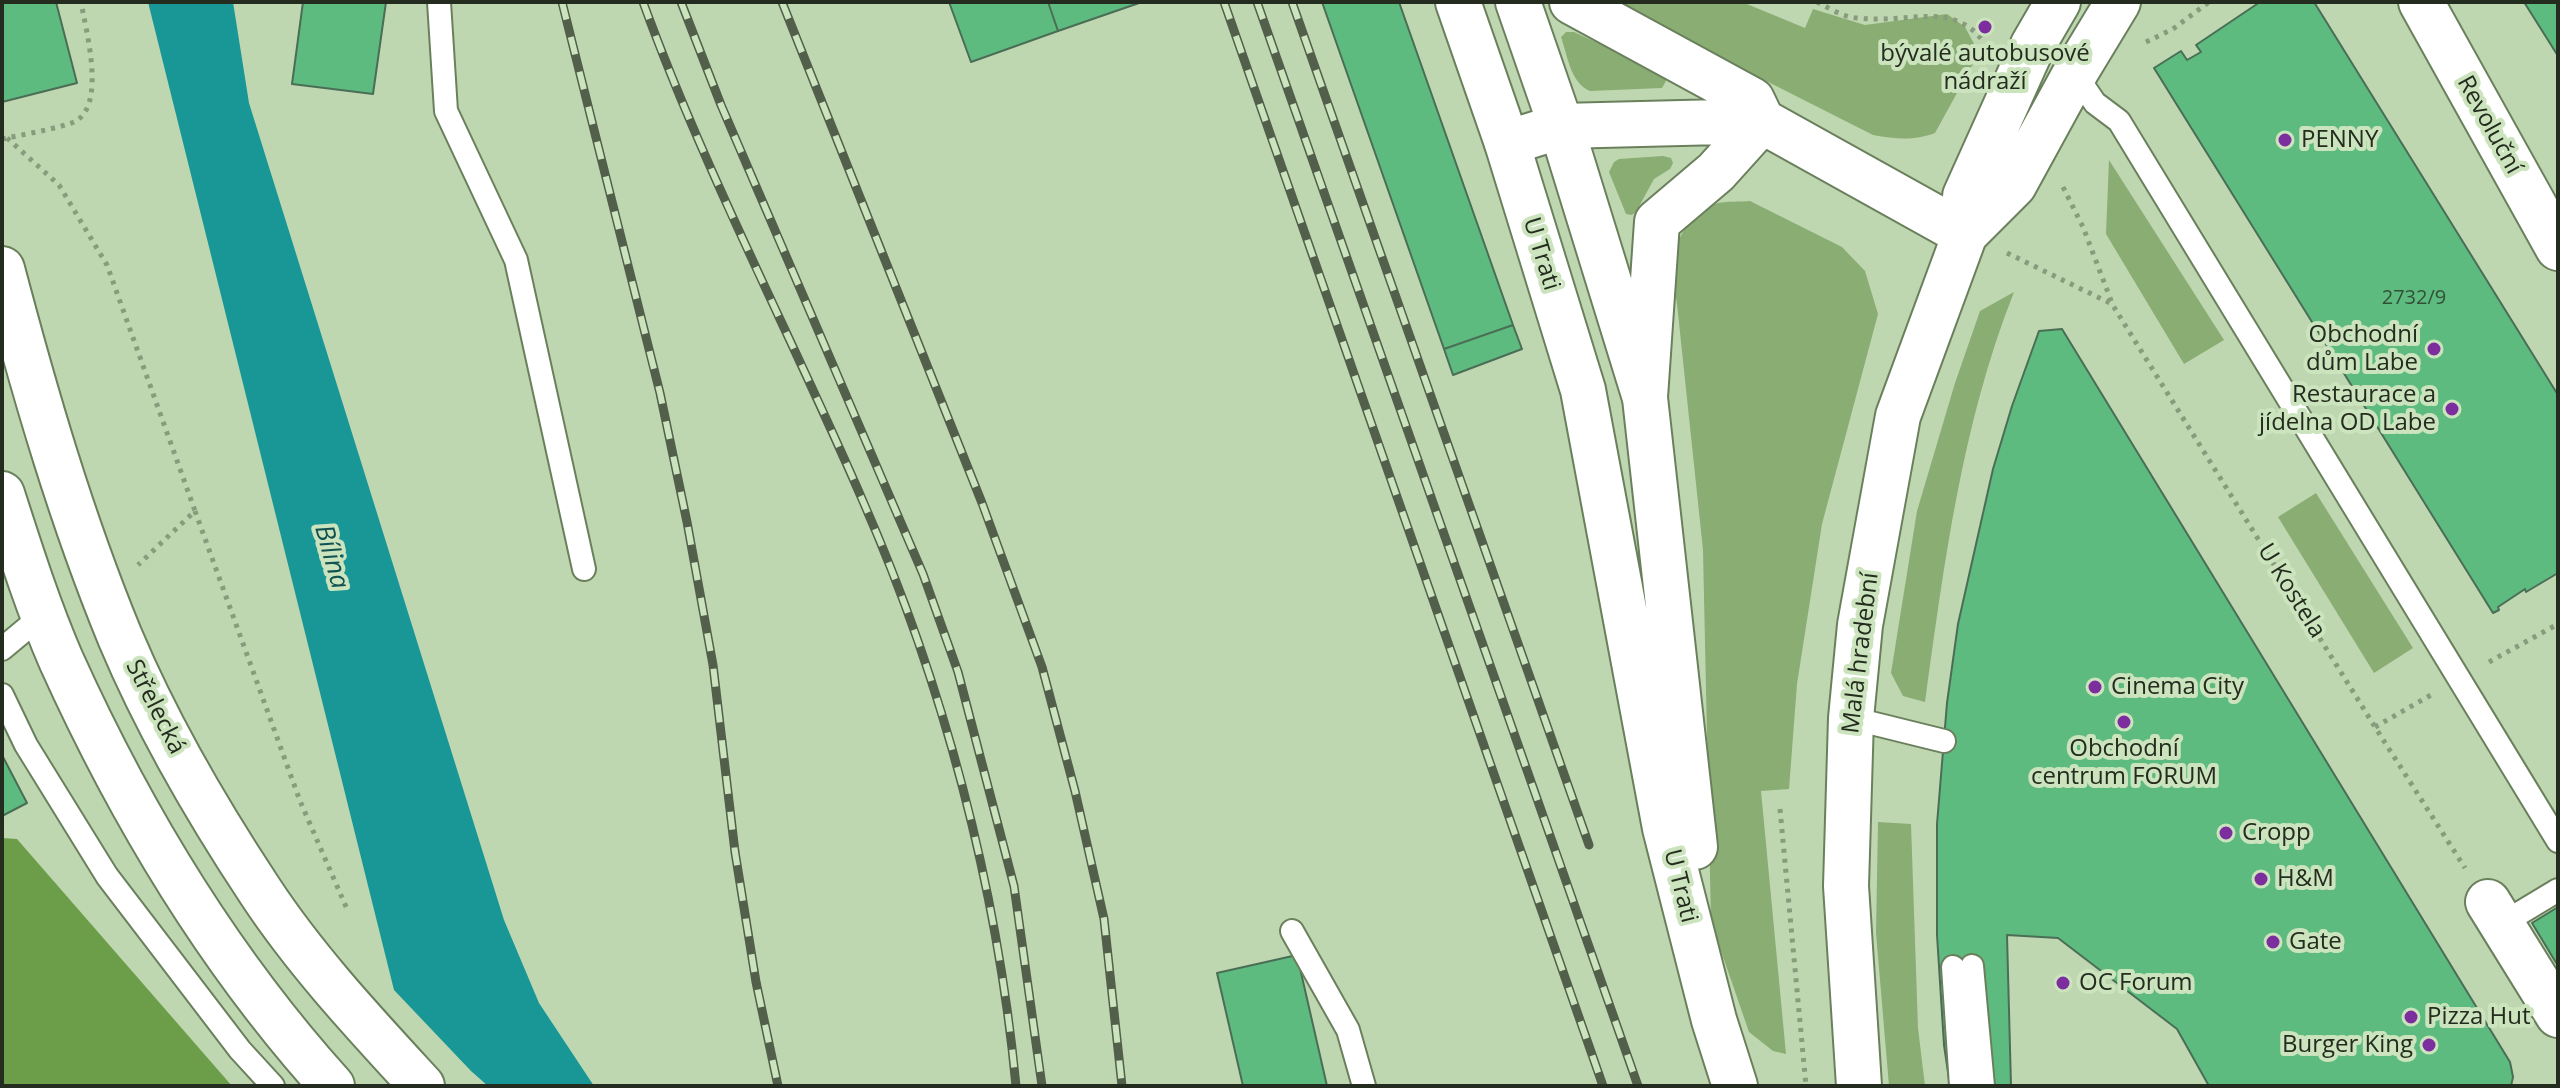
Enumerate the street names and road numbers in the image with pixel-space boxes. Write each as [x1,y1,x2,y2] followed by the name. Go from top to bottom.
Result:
[2450,71,2528,179] street label: Revoluční
[1516,214,1566,294] street label: U Trati
[2251,539,2331,643] street label: U Kostela
[1837,571,1885,735] street label: Malá hradební
[119,655,191,759] street label: Střelecká
[1657,846,1703,926] street label: U Trati

